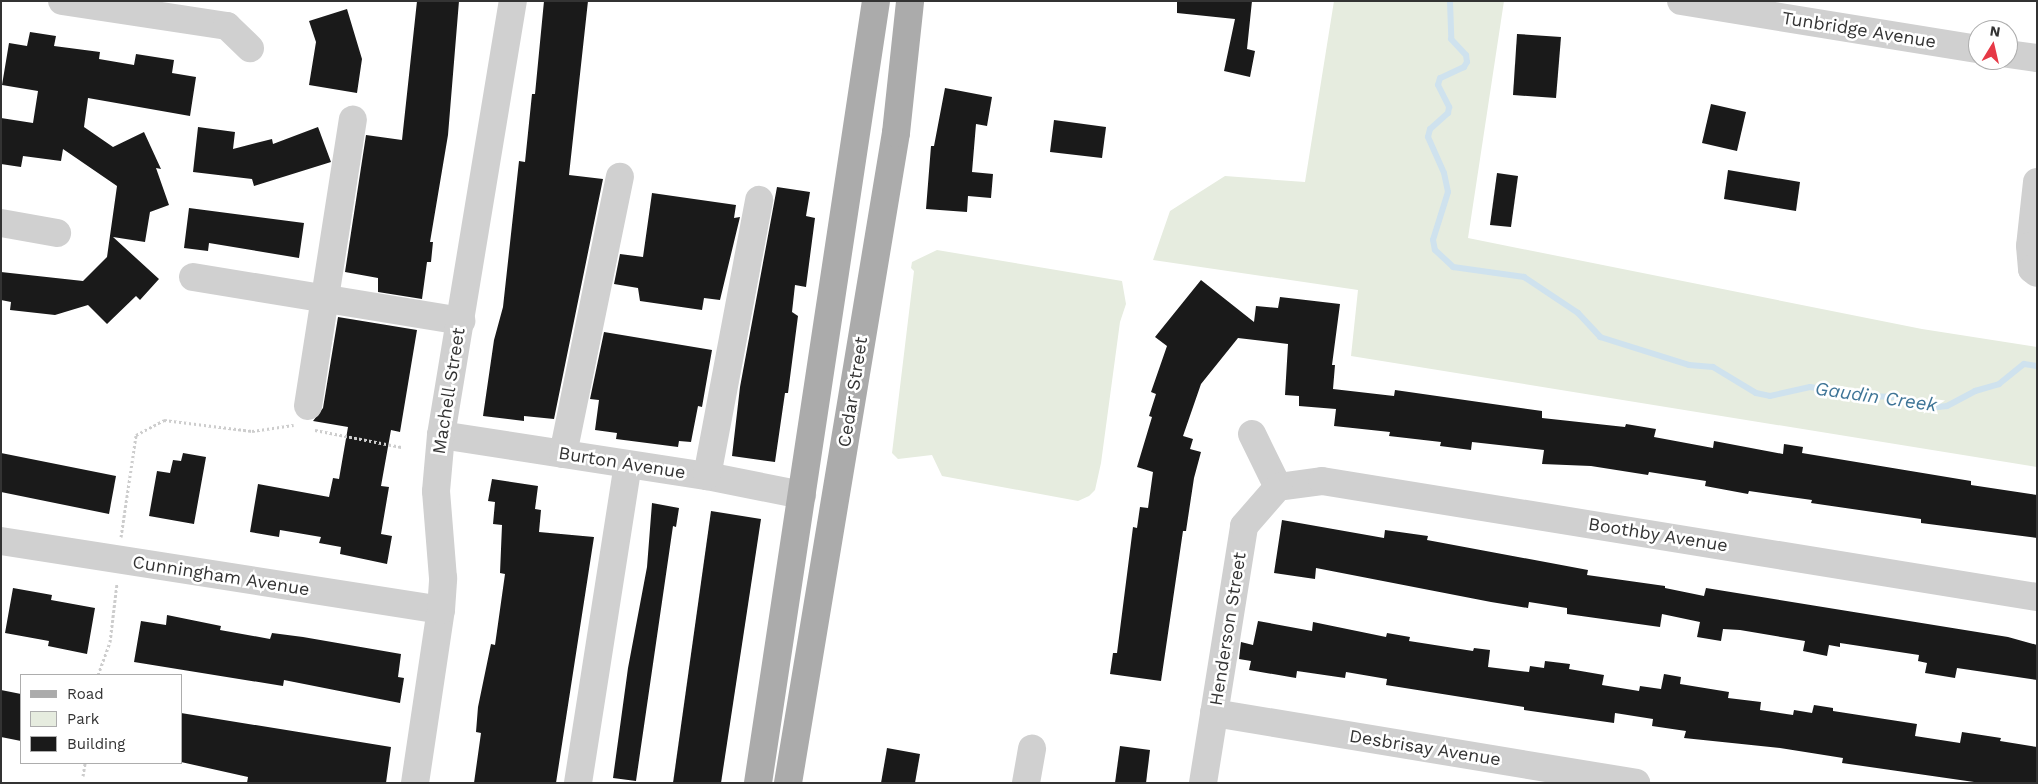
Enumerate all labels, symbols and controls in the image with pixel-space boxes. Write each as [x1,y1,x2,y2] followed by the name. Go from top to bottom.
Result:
[1780,7,1938,53] street label: Tunbridge Avenue
[1968,20,2018,70] north arrow
[1989,22,2002,40] text: N
[428,326,470,456] street label: Machell Street
[834,335,872,449] street label: Cedar Street
[1814,377,1938,417] water label: Gaudin Creek
[557,442,687,484] street label: Burton Avenue
[1586,513,1730,557] street label: Boothby Avenue
[131,551,311,601] street label: Cunningham Avenue
[1205,551,1251,707] street label: Henderson Street
[20,674,182,764] legend
[67,685,104,703] text: Road
[67,710,99,728] text: Park
[1347,725,1503,771] street label: Desbrisay Avenue
[67,735,125,753] text: Building

